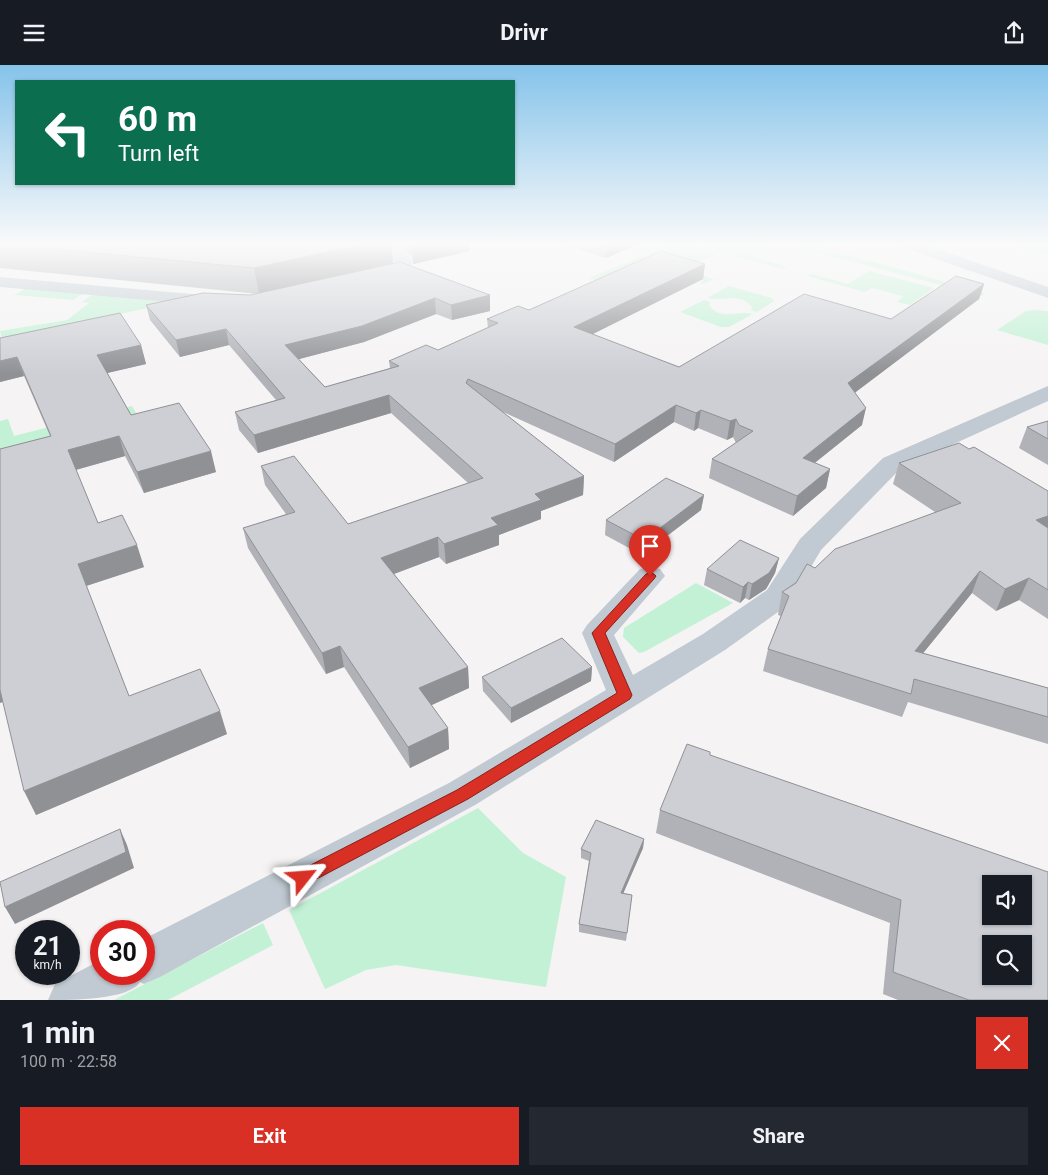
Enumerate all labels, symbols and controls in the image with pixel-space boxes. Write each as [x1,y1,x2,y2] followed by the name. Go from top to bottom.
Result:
[20,19,48,47] icon: menu
[1000,19,1028,47] icon: share
[500,20,548,45] text: Drivr
[118,99,197,140] text: 60 m
[35,100,100,165] icon: left
[118,141,199,166] text: Turn left
[629,525,671,576] pin
[636,532,664,560] icon: arrive
[276,851,328,903] position arrow
[982,875,1032,985] map controls
[982,875,1032,925] button: sound
[90,920,155,985] speed limit sign: 30
[33,932,62,961] text: 21
[982,935,1032,985] button: search
[33,958,62,972] text: km/h
[20,1015,95,1050] text: 1 min
[976,1017,1028,1069] button: close
[20,1052,117,1071] text: 100 m · 22:58
[20,1107,519,1165] button: Exit
[529,1107,1028,1165] button: Share

